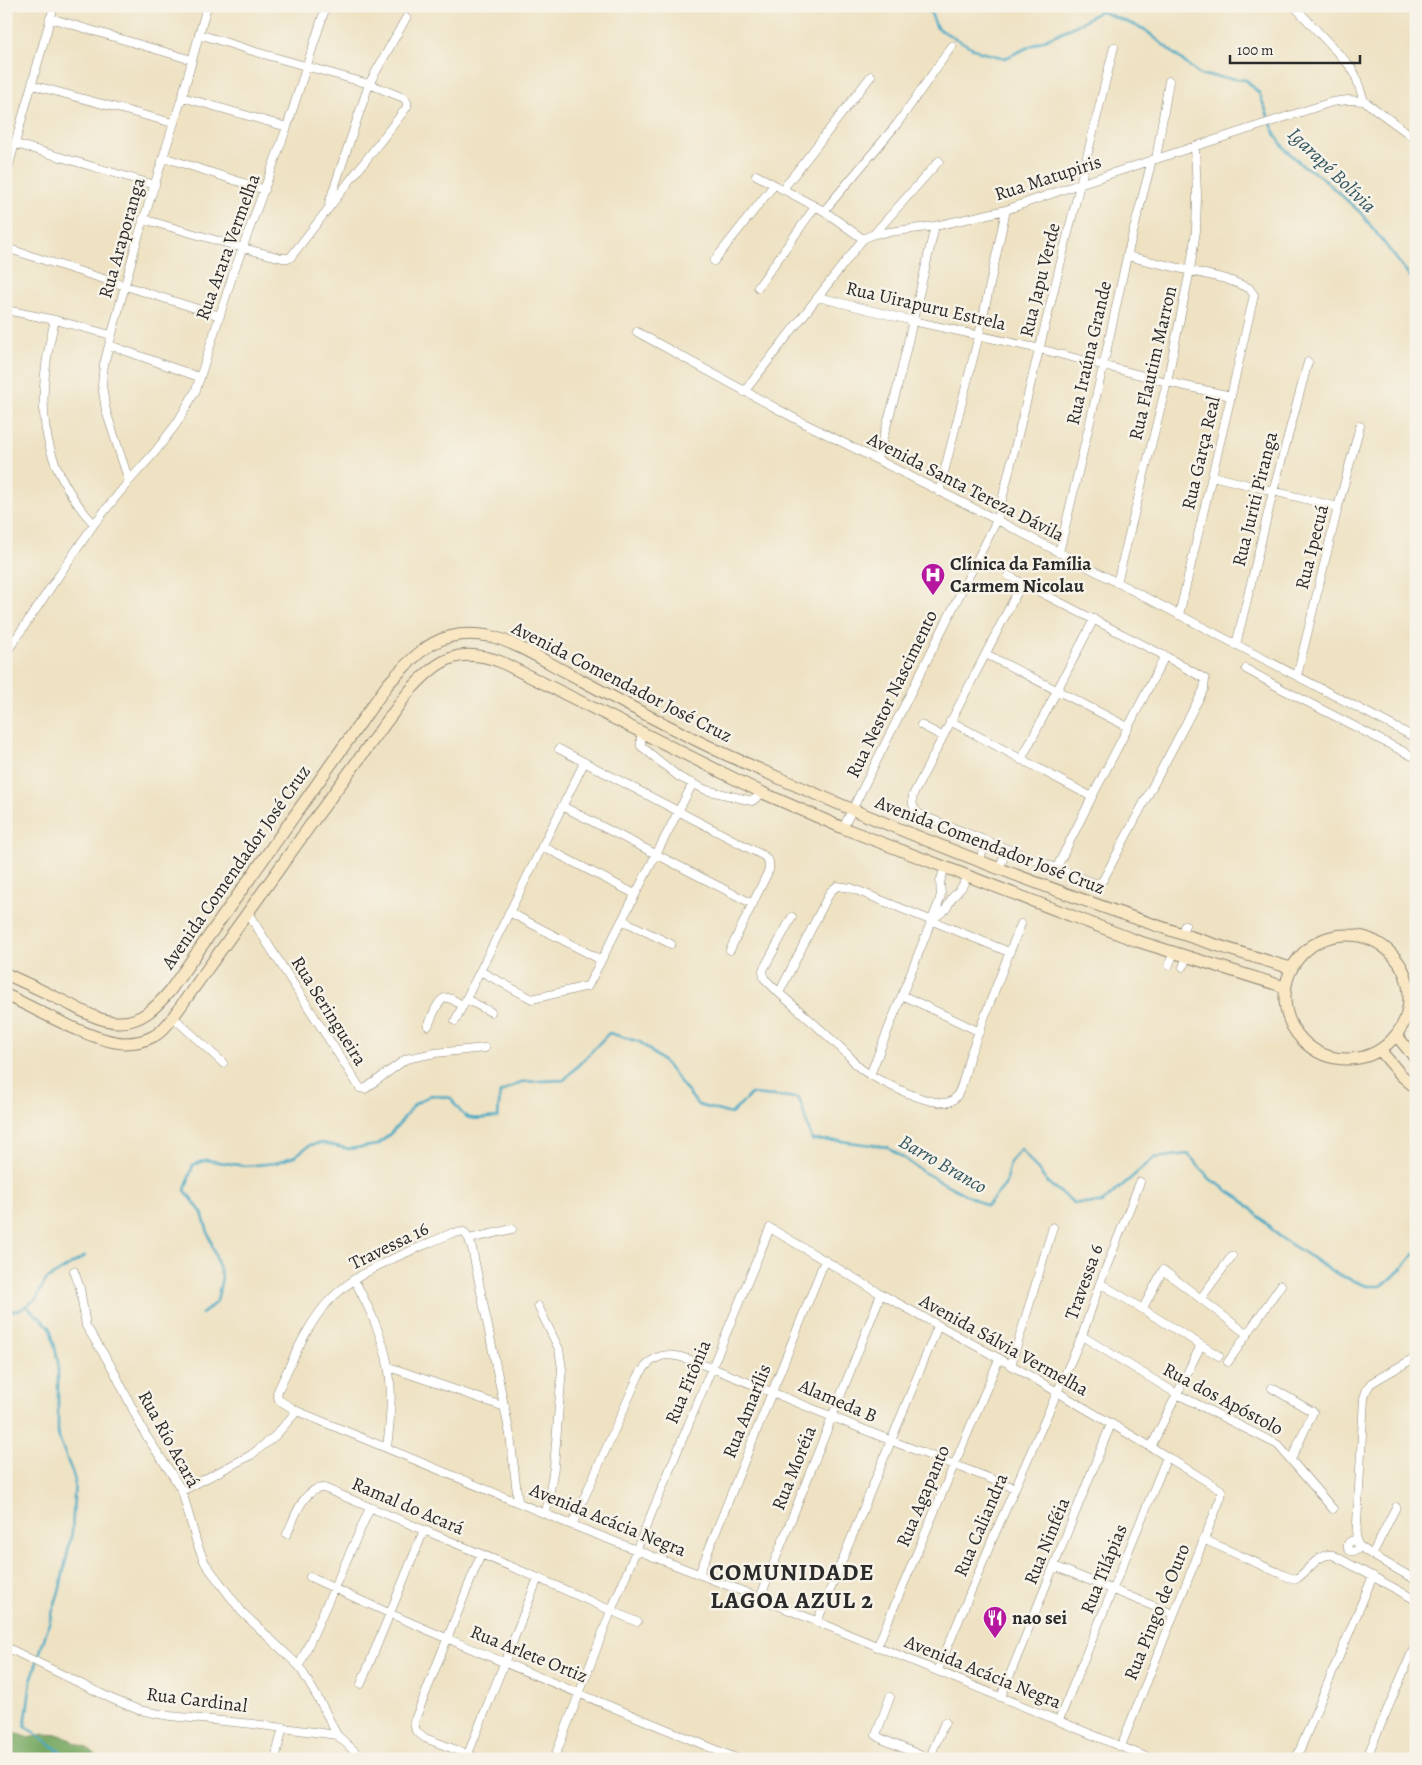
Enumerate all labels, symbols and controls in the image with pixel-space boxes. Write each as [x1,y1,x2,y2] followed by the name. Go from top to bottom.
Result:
[1230,32,1360,64] scale bar
[1237,40,1274,60] text: 100 m
[1282,121,1382,219] water label: Igarapé Bolívia
[991,149,1105,207] street label: Rua Matupiris
[189,170,267,324] street label: Rua Arara Vermelha
[92,174,152,301] street label: Rua Araporanga
[1013,220,1067,340] street label: Rua Japu Verde
[843,275,1009,337] street label: Rua Uirapuru Estrela
[1060,278,1118,428] street label: Rua Iraúna Grande
[1123,283,1183,443] street label: Rua Flautim Marron
[1175,393,1227,512] street label: Rua Garça Real
[862,426,1069,548] street label: Avenida Santa Tereza Dávila
[1226,429,1284,569] street label: Rua Juriti Piranga
[1289,502,1335,592] street label: Rua Ipecuá
[950,551,1092,599] place label: Clínica da Família Carmem Nicolau
[920,562,946,596] hospital icon: Clínica da Família Carmem Nicolau
[840,606,944,782] street label: Rua Nestor Nascimento
[506,615,737,749] street label: Avenida Comendador José Cruz
[155,760,317,975] street label: Avenida Comendador José Cruz
[870,789,1109,901] street label: Avenida Comendador José Cruz
[285,951,373,1071] street label: Rua Seringueira
[894,1128,992,1200] water label: Barro Branco
[345,1216,433,1276] street label: Travessa 16
[1058,1240,1110,1323] street label: Travessa 6
[914,1287,1093,1402] street label: Avenida Sálvia Vermelha
[659,1336,717,1428] street label: Rua Fitônia
[1158,1356,1288,1442] street label: Rua dos Apóstolo
[716,1360,778,1462] street label: Rua Amarílis
[794,1372,881,1429] street label: Alameda B
[132,1386,206,1492] street label: Rua Río Acará
[765,1422,823,1514] street label: Rua Moréia
[890,1441,956,1551] street label: Rua Agapanto
[948,1469,1015,1581] street label: Rua Caliandra
[348,1471,468,1541] street label: Ramal do Acará
[525,1476,690,1563] street label: Avenida Acácia Negra
[1018,1493,1076,1588] street label: Rua Ninféia
[1074,1520,1134,1618] street label: Rua Tilápias
[1118,1540,1196,1684] street label: Rua Pingo de Ouro
[709,1556,875,1616] district label: COMUNIDADE LAGOA AZUL 2
[982,1605,1008,1639] restaurant icon: nao sei
[1012,1605,1067,1631] place label: nao sei
[466,1619,592,1689] street label: Rua Arlete Ortiz
[900,1628,1065,1715] street label: Avenida Acácia Negra
[145,1681,249,1719] street label: Rua Cardinal

